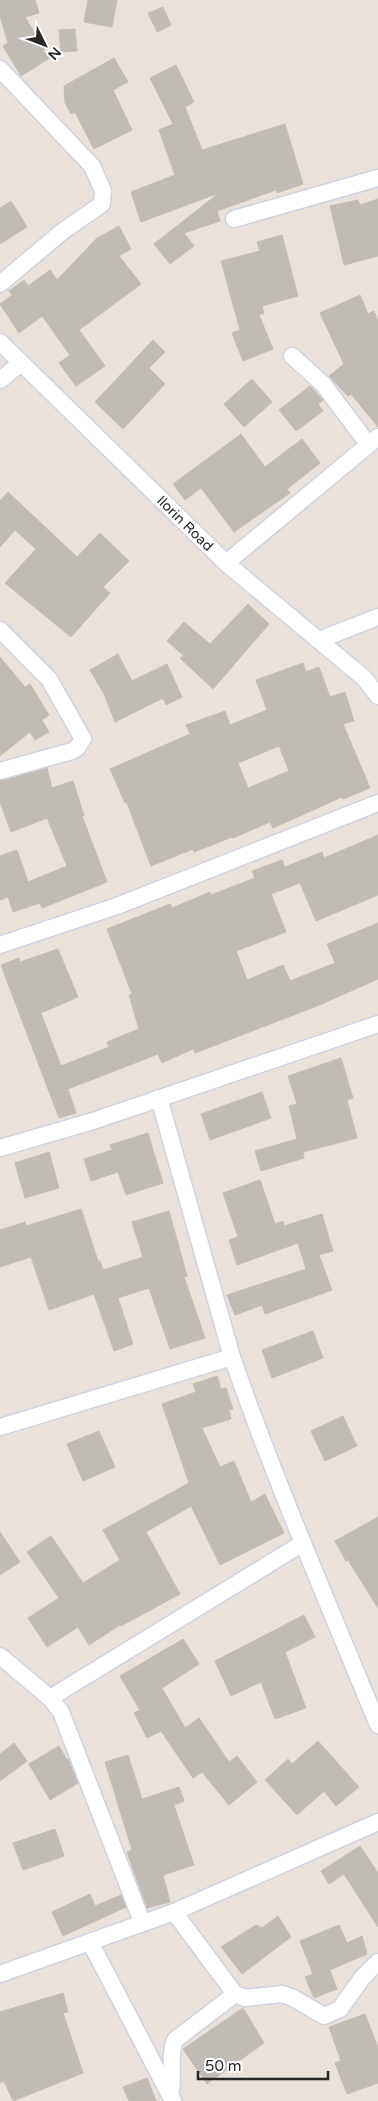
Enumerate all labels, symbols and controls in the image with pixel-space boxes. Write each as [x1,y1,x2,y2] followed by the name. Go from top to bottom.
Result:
[20,20,70,70] north arrow
[44,43,64,63] text: N
[153,492,217,555] street label: Ilorin Road
[198,2048,328,2080] scale bar
[205,2057,242,2075] text: 50 m

